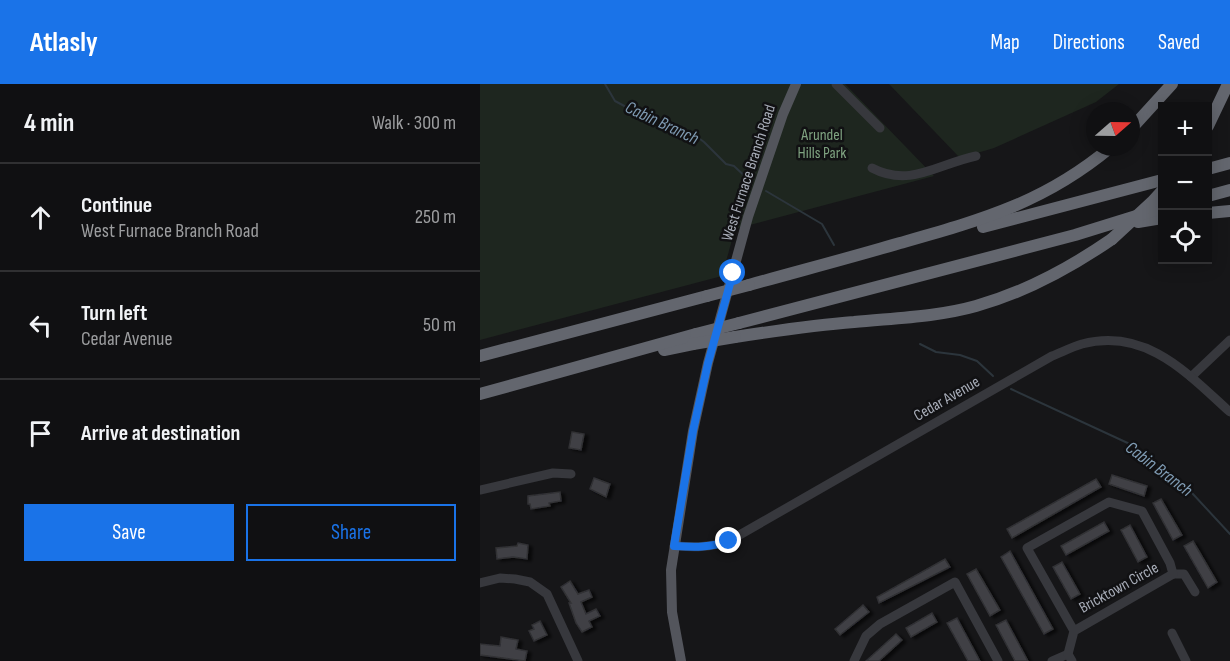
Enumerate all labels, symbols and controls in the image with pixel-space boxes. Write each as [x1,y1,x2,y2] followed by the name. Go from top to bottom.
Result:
[30,26,98,59] text: Atlasly
[990,30,1020,55] text: Map
[1053,30,1125,55] text: Directions
[1158,30,1200,55] text: Saved
[622,97,703,149] water label: Cabin Branch
[718,102,780,244] street label: West Furnace Branch Road
[1086,102,1140,156] north arrow
[1158,102,1212,264] map controls
[1158,102,1212,156] button: +
[24,108,74,139] text: 4 min
[372,111,456,135] text: Walk · 300 m
[798,126,846,163] park label: Arundel Hills Park
[1158,156,1212,210] button: −
[81,192,152,219] text: Continue
[24,201,57,234] icon: ahead
[415,205,456,229] text: 250 m
[1158,210,1212,264] button: locate
[81,219,259,243] text: West Furnace Branch Road
[719,259,745,285] route start
[81,300,147,327] text: Turn left
[24,309,57,342] icon: left
[423,313,456,337] text: 50 m
[81,327,172,351] text: Cedar Avenue
[911,372,983,426] street label: Cedar Avenue
[24,417,57,450] icon: arrive
[81,420,240,447] text: Arrive at destination
[1121,437,1197,501] water label: Cabin Branch
[24,504,234,561] button: Save
[246,504,456,561] button: Share
[715,527,741,553] route end
[1076,558,1162,618] street label: Bricktown Circle

